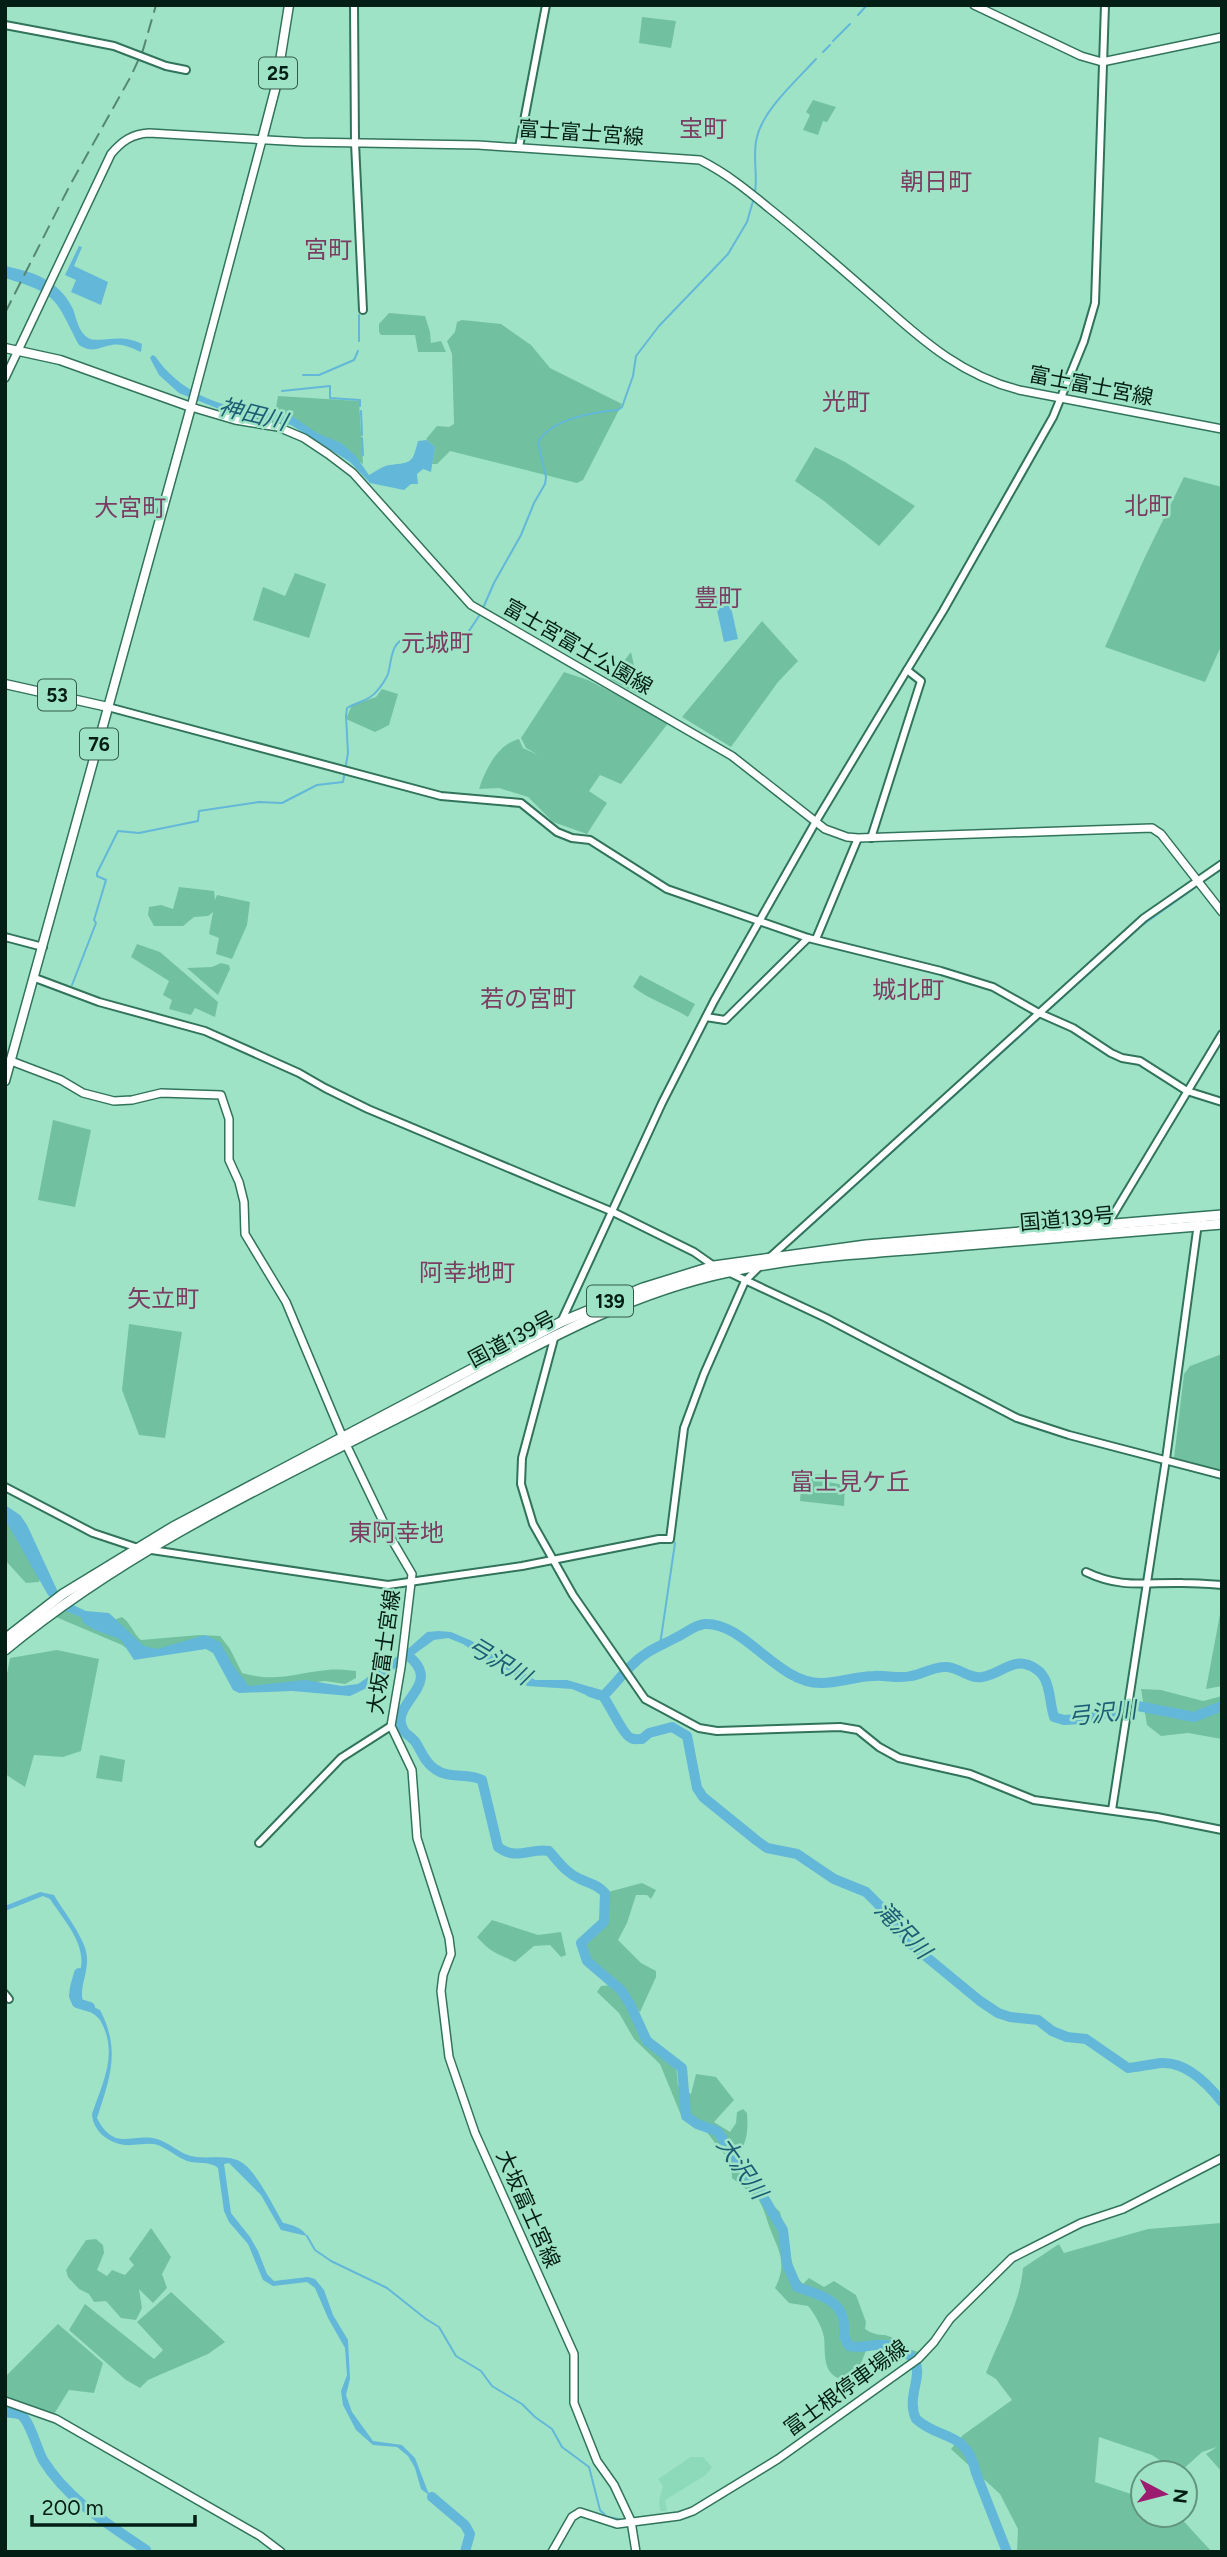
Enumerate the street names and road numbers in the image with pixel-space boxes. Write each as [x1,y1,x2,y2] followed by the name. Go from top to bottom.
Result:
[259,58,297,88] road number: 25
[517,116,645,149] street label: 富士富士宮線
[1027,361,1155,410] street label: 富士富士宮線
[499,594,657,699] street label: 富士宮富士公園線
[38,680,76,710] road number: 53
[80,729,118,760] road number: 76
[1019,1202,1115,1235] street label: 国道139号
[587,1286,633,1316] road number: 139
[464,1305,560,1372] street label: 国道139号
[362,1588,405,1716] street label: 大坂富士宮線
[491,2146,566,2271] street label: 大坂富士宮線
[779,2334,913,2441] street label: 富士根停車場線

